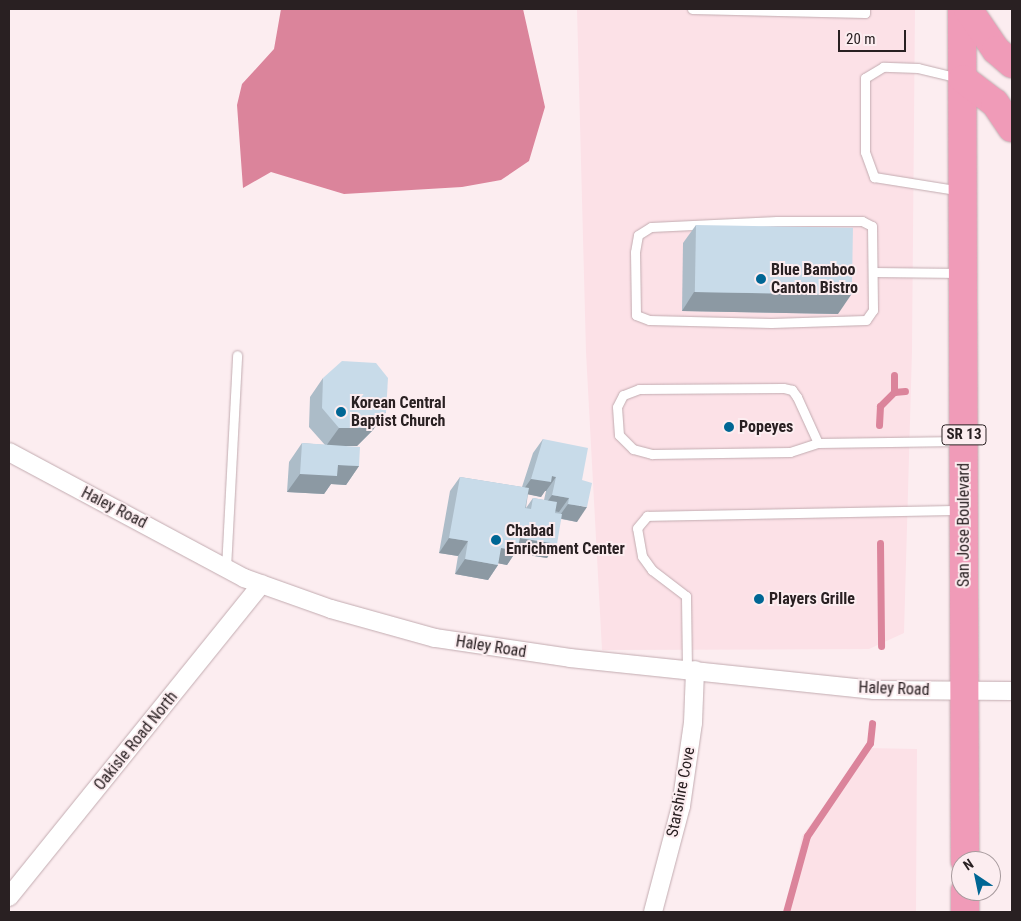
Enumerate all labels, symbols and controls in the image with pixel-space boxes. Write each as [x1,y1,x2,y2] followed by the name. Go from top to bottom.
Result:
[841,20,908,52] scale bar
[846,30,876,48] text: 20 m
[771,260,858,298] place label: Blue Bamboo Canton Bistro
[755,273,767,285] marker: Blue Bamboo Canton Bistro
[351,393,446,431] place label: Korean Central Baptist Church
[335,406,347,418] marker: Korean Central Baptist Church
[739,417,793,437] place label: Popeyes
[723,421,735,433] marker: Popeyes
[940,422,988,448] road number: SR 13
[954,463,974,587] street label: San Jose Boulevard
[78,483,150,533] street label: Haley Road
[506,521,625,559] place label: Chabad Enrichment Center
[490,534,502,546] marker: Chabad Enrichment Center
[769,589,855,609] place label: Players Grille
[753,593,765,605] marker: Players Grille
[454,632,528,662] street label: Haley Road
[858,678,930,700] street label: Haley Road
[90,688,182,794] street label: Oakisle Road North
[663,745,699,839] street label: Starshire Cove
[951,851,1001,901] north arrow
[960,855,976,873] text: N

